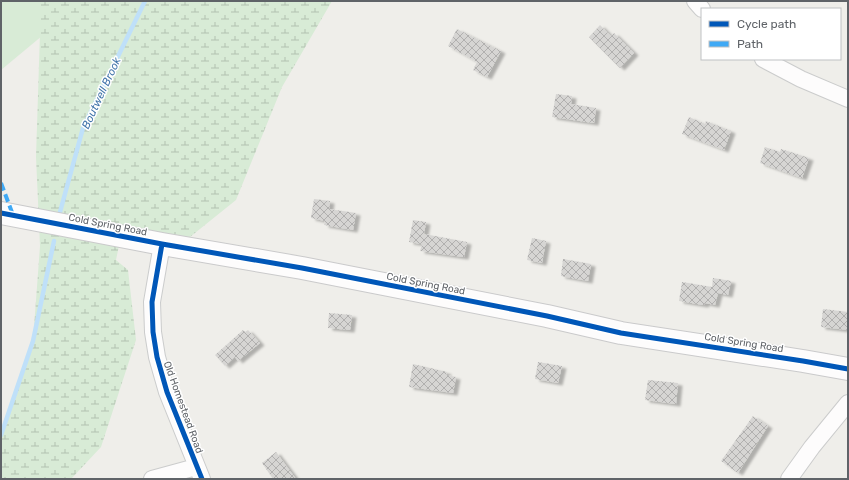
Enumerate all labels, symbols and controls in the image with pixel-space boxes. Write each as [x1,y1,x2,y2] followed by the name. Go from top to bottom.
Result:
[701,8,841,60] legend
[737,17,796,31] text: Cycle path
[737,37,763,51] text: Path
[79,55,124,131] water label: Boutwell Brook
[67,211,148,238] street label: Cold Spring Road
[385,270,466,297] street label: Cold Spring Road
[703,331,784,355] street label: Cold Spring Road
[161,360,205,455] street label: Old Homestead Road

